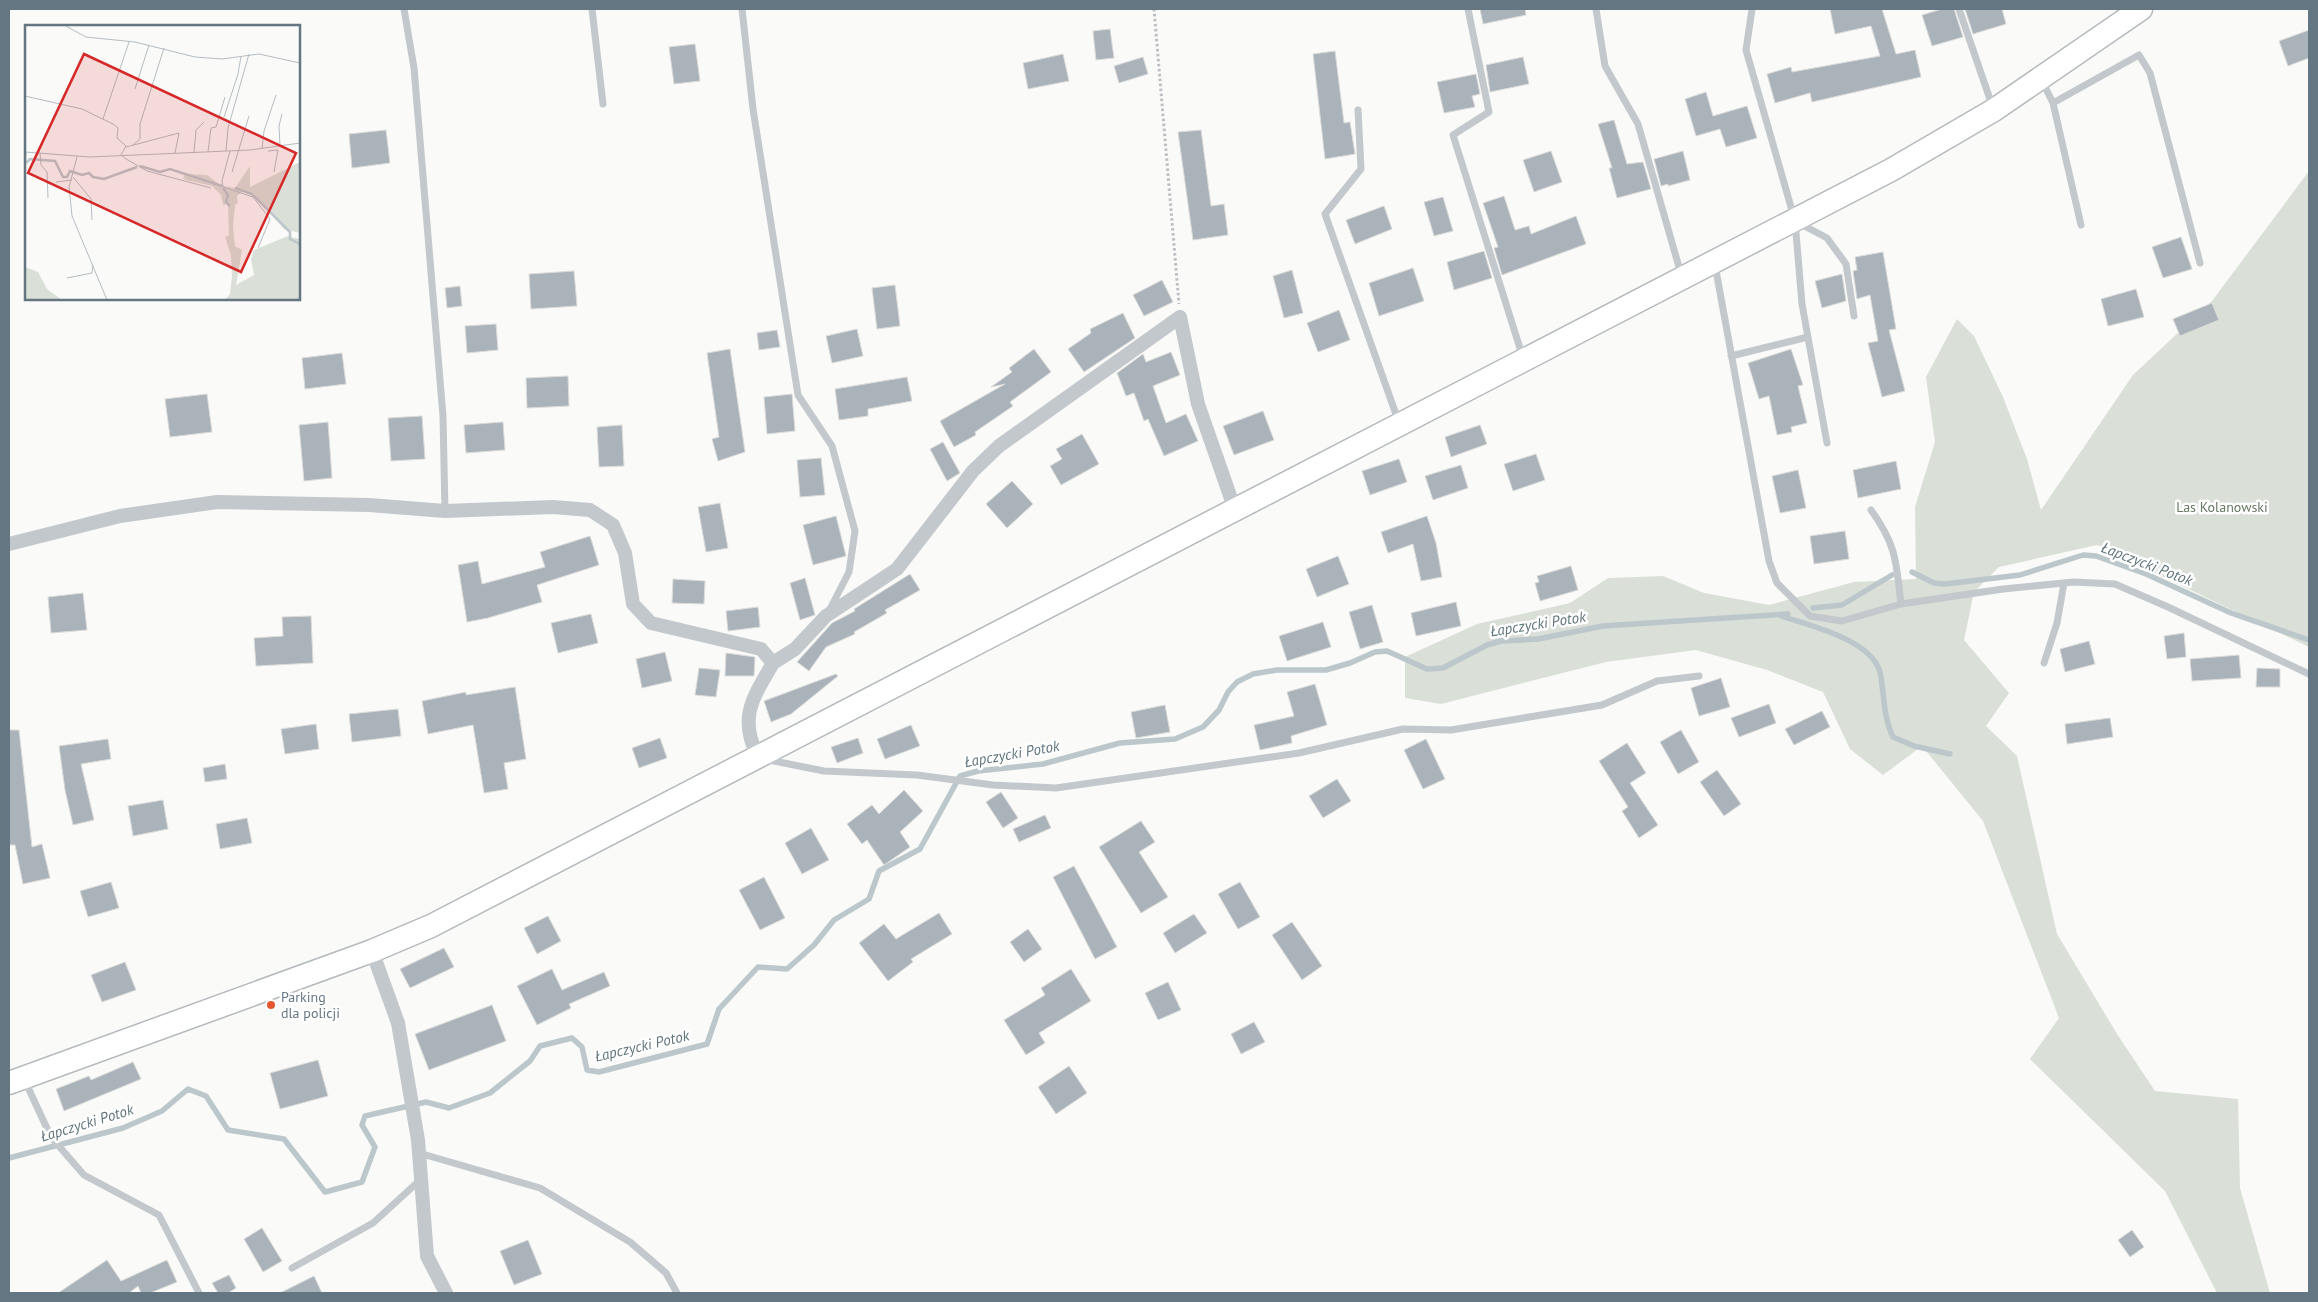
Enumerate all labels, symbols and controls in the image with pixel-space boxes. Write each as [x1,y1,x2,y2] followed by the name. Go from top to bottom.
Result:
[25,25,300,300] inset map
[2176,498,2268,516] park label: Las Kolanowski
[2099,537,2197,590] water label: Łapczycki Potok
[1489,606,1588,640] water label: Łapczycki Potok
[963,736,1062,771] water label: Łapczycki Potok
[281,988,340,1022] place label: Parking dla policji
[265,999,277,1011] marker: Parking dla policji
[593,1025,692,1066] water label: Łapczycki Potok
[38,1099,137,1146] water label: Łapczycki Potok

